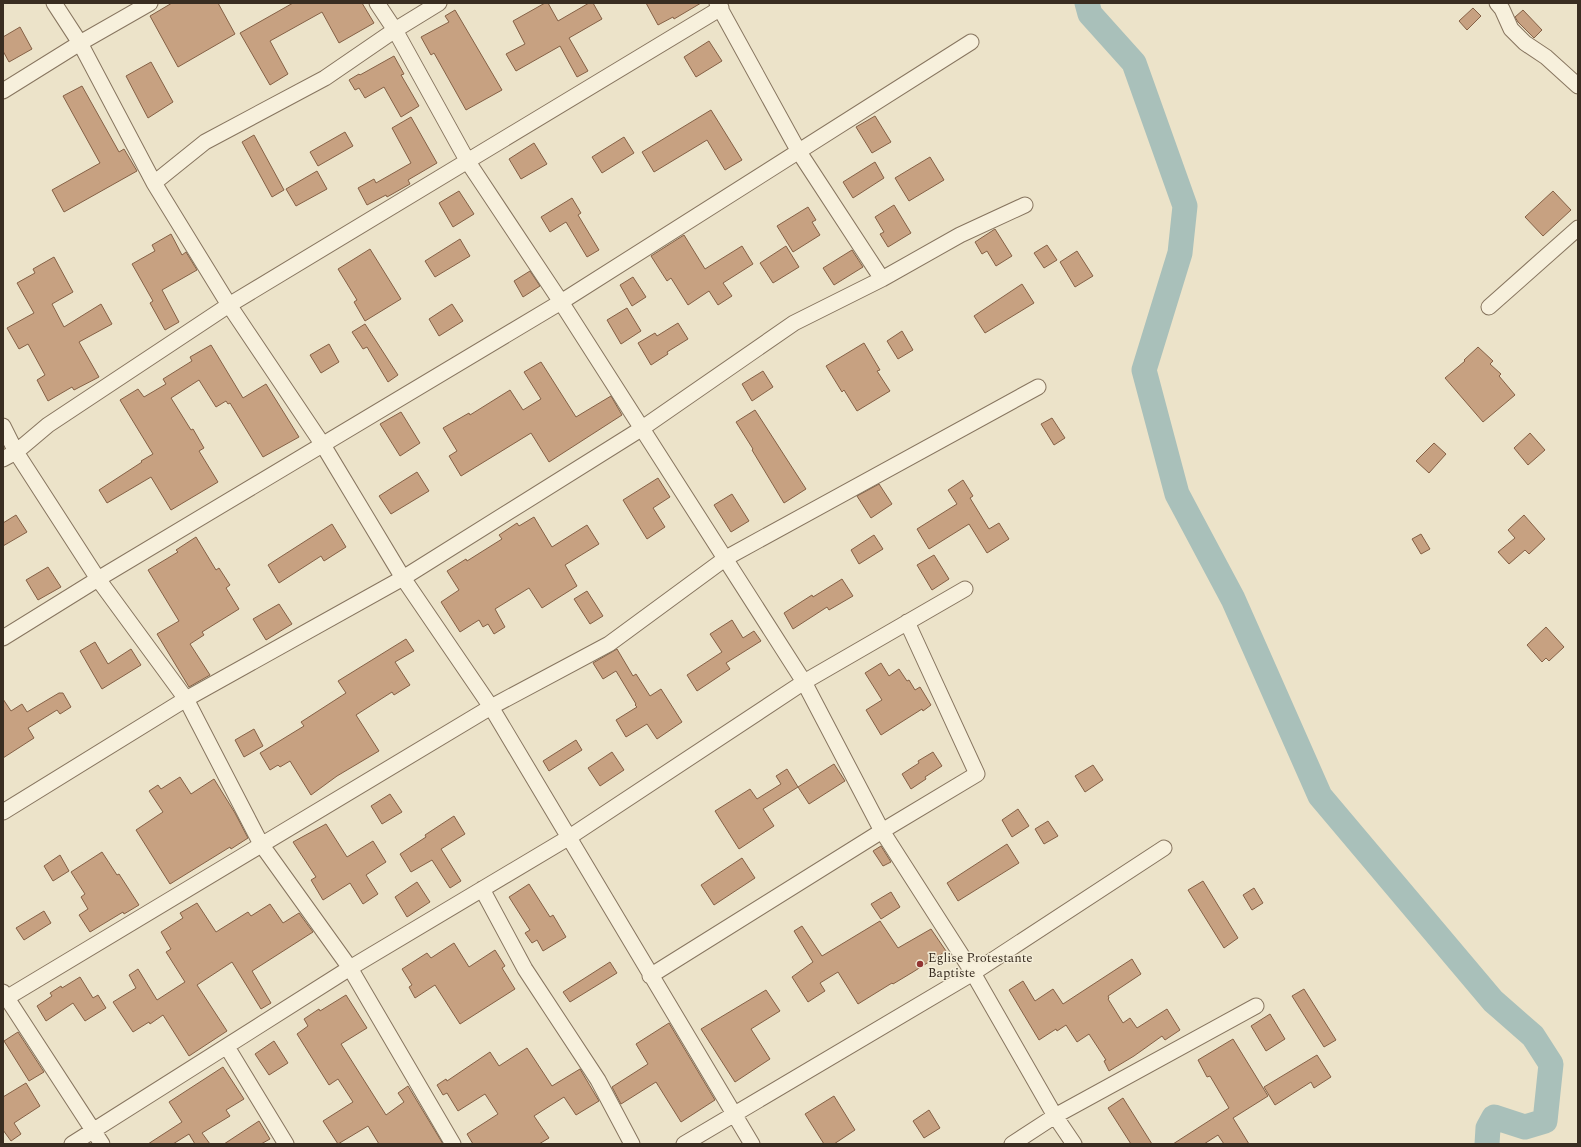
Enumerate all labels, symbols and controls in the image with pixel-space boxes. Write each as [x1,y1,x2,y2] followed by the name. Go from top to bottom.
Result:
[928,948,1033,983] place label: Eglise Protestante Baptiste
[915,959,925,969] marker: Eglise Protestante Baptiste

